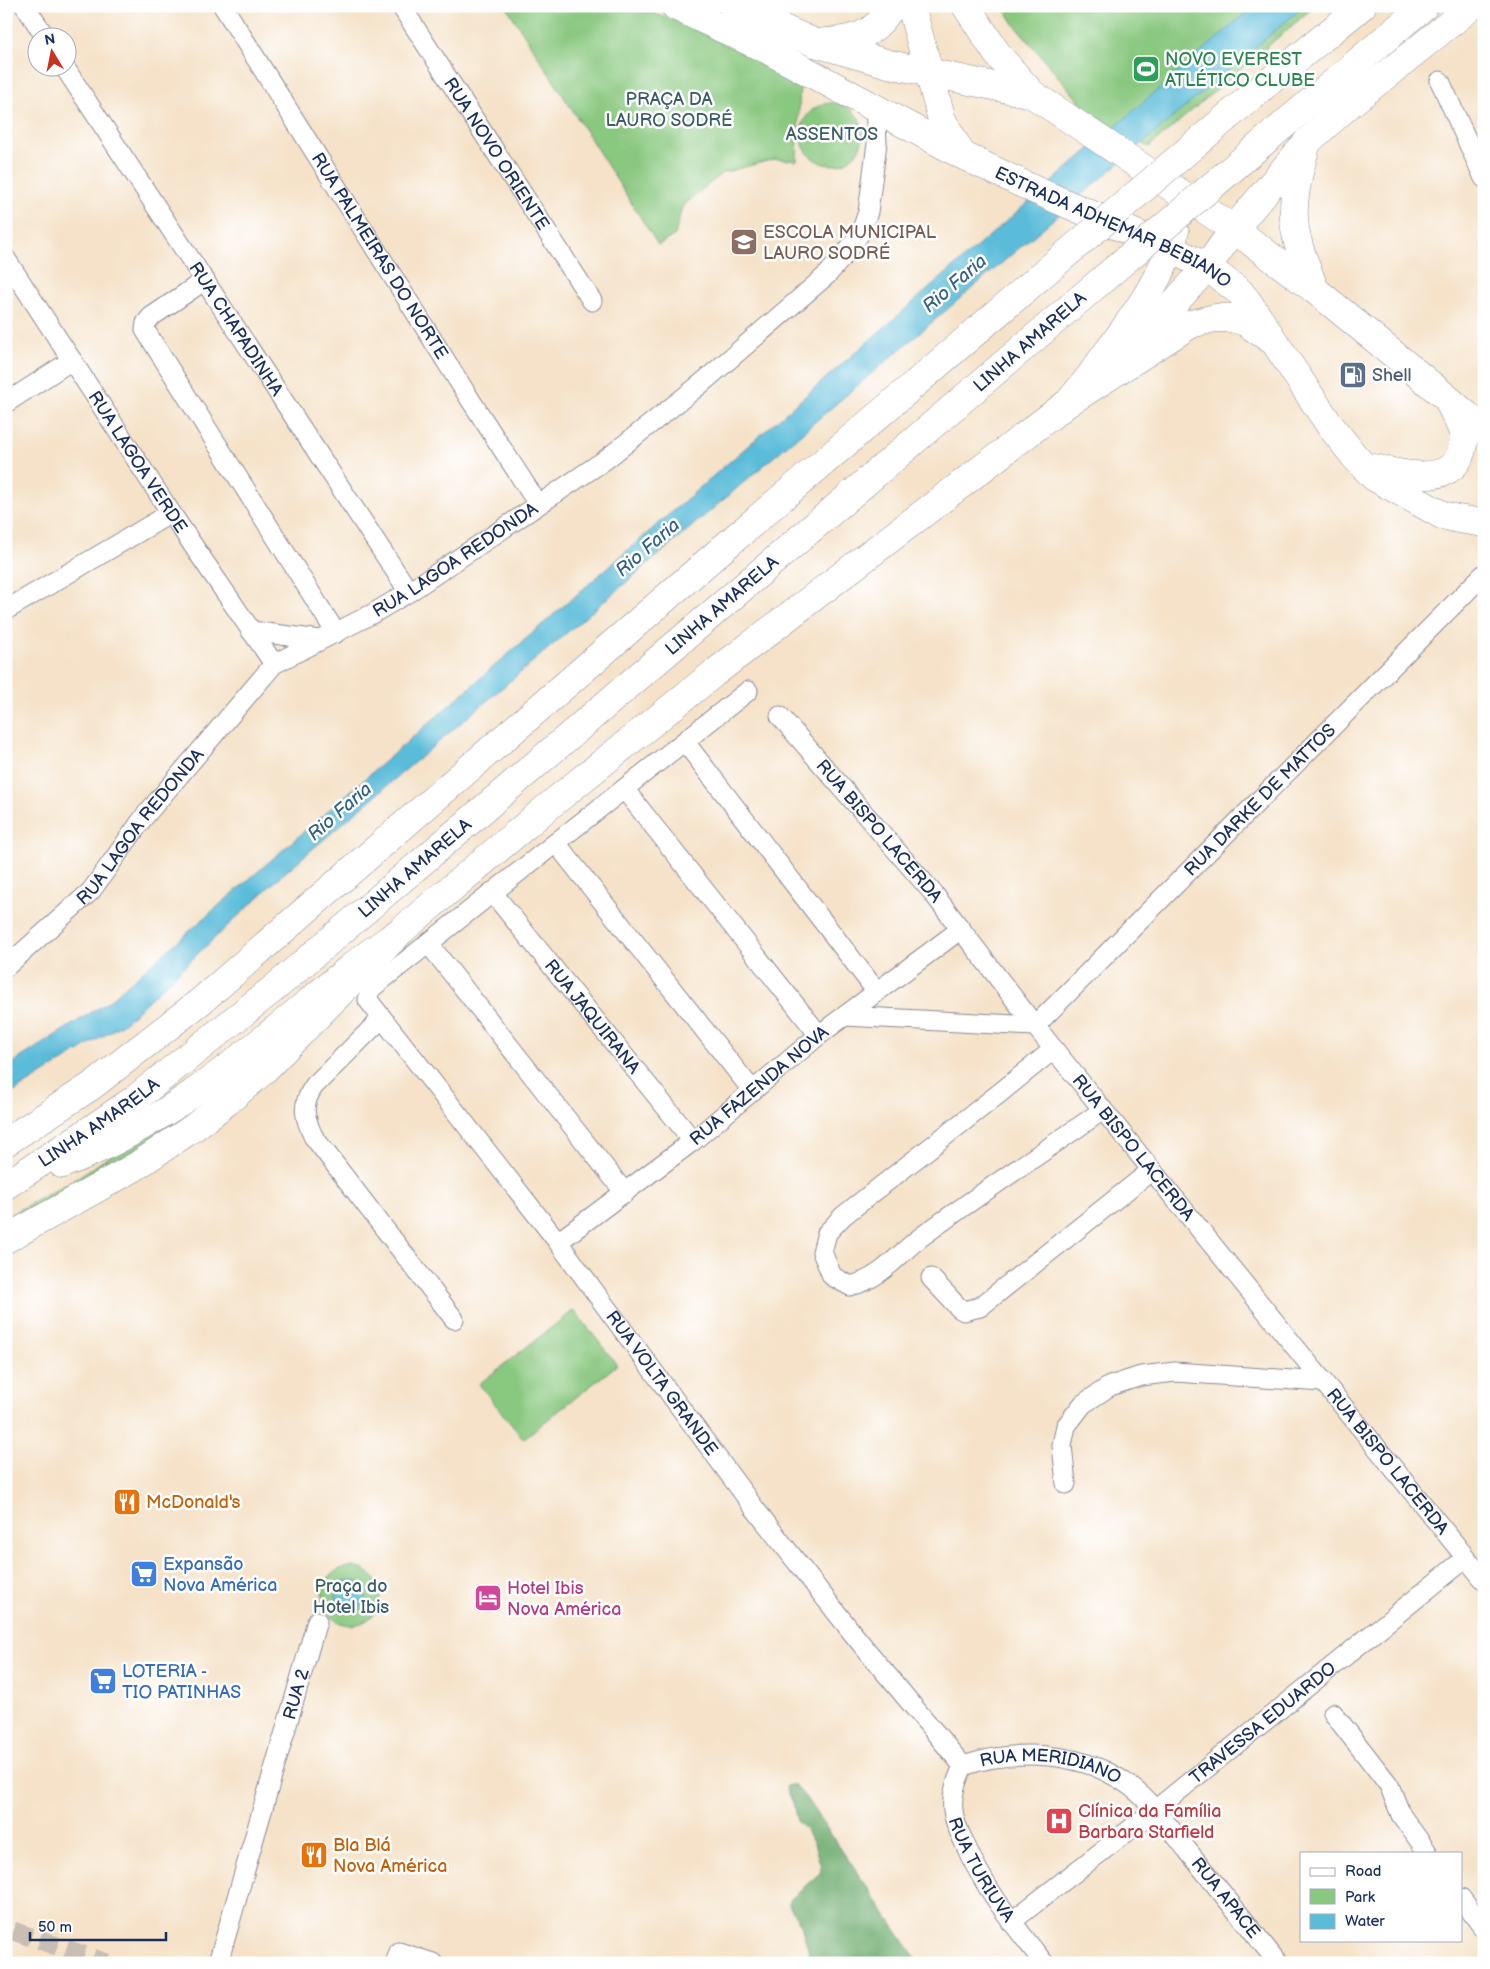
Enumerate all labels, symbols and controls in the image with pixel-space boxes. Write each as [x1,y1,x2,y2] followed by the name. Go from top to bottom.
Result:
[28,28,78,78] north arrow
[43,30,56,49] text: N
[1165,49,1315,91] place label: NOVO EVEREST ATLÉTICO CLUBE
[1131,54,1161,84] sports icon: NOVO EVEREST ATLÉTICO CLUBE
[440,73,554,234] street label: RUA NOVO ORIENTE
[605,89,733,131] park label: PRAÇA DA LAURO SODRÉ
[786,124,878,145] park label: ASSENTOS
[307,149,453,363] street label: RUA PALMEIRAS DO NORTE
[992,162,1235,292] street label: ESTRADA ADHEMAR BEBIANO
[763,222,937,264] place label: ESCOLA MUNICIPAL LAURO SODRÉ
[729,227,759,257] school or university icon: ESCOLA MUNICIPAL LAURO SODRÉ
[918,250,992,318] water label: Rio Faria
[185,258,288,400] street label: RUA CHAPADINHA
[970,287,1090,397] street label: LINHA AMARELA
[1338,360,1368,390] fuel station icon: Shell
[1372,365,1412,386] place label: Shell
[84,387,192,537] street label: RUA LAGOA VERDE
[369,498,542,622] street label: RUA LAGOA REDONDA
[611,514,685,582] water label: Rio Faria
[661,551,783,659] street label: LINHA AMARELA
[1180,719,1340,880] street label: RUA DARKE DE MATTOS
[72,744,208,909] street label: RUA LAGOA REDONDA
[812,755,947,907] street label: RUA BISPO LACERDA
[303,778,377,846] water label: Rio Faria
[354,814,476,922] street label: LINHA AMARELA
[540,955,645,1078] street label: RUA JAQUIRANA
[685,1021,833,1150] street label: RUA FAZENDA NOVA
[1068,1070,1199,1225] street label: RUA BISPO LACERDA
[35,1073,163,1172] street label: LINHA AMARELA
[602,1306,722,1460] street label: RUA VOLTA GRANDE
[1322,1384,1453,1539] street label: RUA BISPO LACERDA
[112,1487,142,1517] restaurant icon: McDonald's
[146,1492,241,1513] place label: McDonald's
[163,1554,277,1596] place label: Expansão Nova América
[129,1559,159,1589] supermarket icon: Expansão Nova América
[313,1576,389,1618] park label: Praça do Hotel Ibis
[507,1578,621,1620] place label: Hotel Ibis Nova América
[473,1583,503,1613] hotel icon: Hotel Ibis Nova América
[1185,1657,1340,1788] street label: TRAVESSA EDUARDO
[122,1661,241,1703] place label: LOTERIA - TIO PATINHAS
[88,1666,118,1696] supermarket icon: LOTERIA - TIO PATINHAS
[279,1666,313,1722] street label: RUA 2
[978,1745,1125,1788] street label: RUA MERIDIANO
[1078,1801,1221,1843] place label: Clínica da Família Barbara Starfield
[1044,1806,1074,1836] hospital icon: Clínica da Família Barbara Starfield
[944,1814,1019,1926] street label: RUA TURIUVA
[333,1835,447,1877] place label: Bla Blá Nova América
[299,1840,329,1870] restaurant icon: Bla Blá Nova América
[1300,1852,1462,1942] legend
[1187,1853,1265,1942] street label: RUA APACE
[1345,1862,1381,1881] text: Road
[1345,1888,1376,1907] text: Park
[30,1909,166,1941] scale bar
[1345,1912,1385,1931] text: Water
[38,1918,72,1937] text: 50 m

